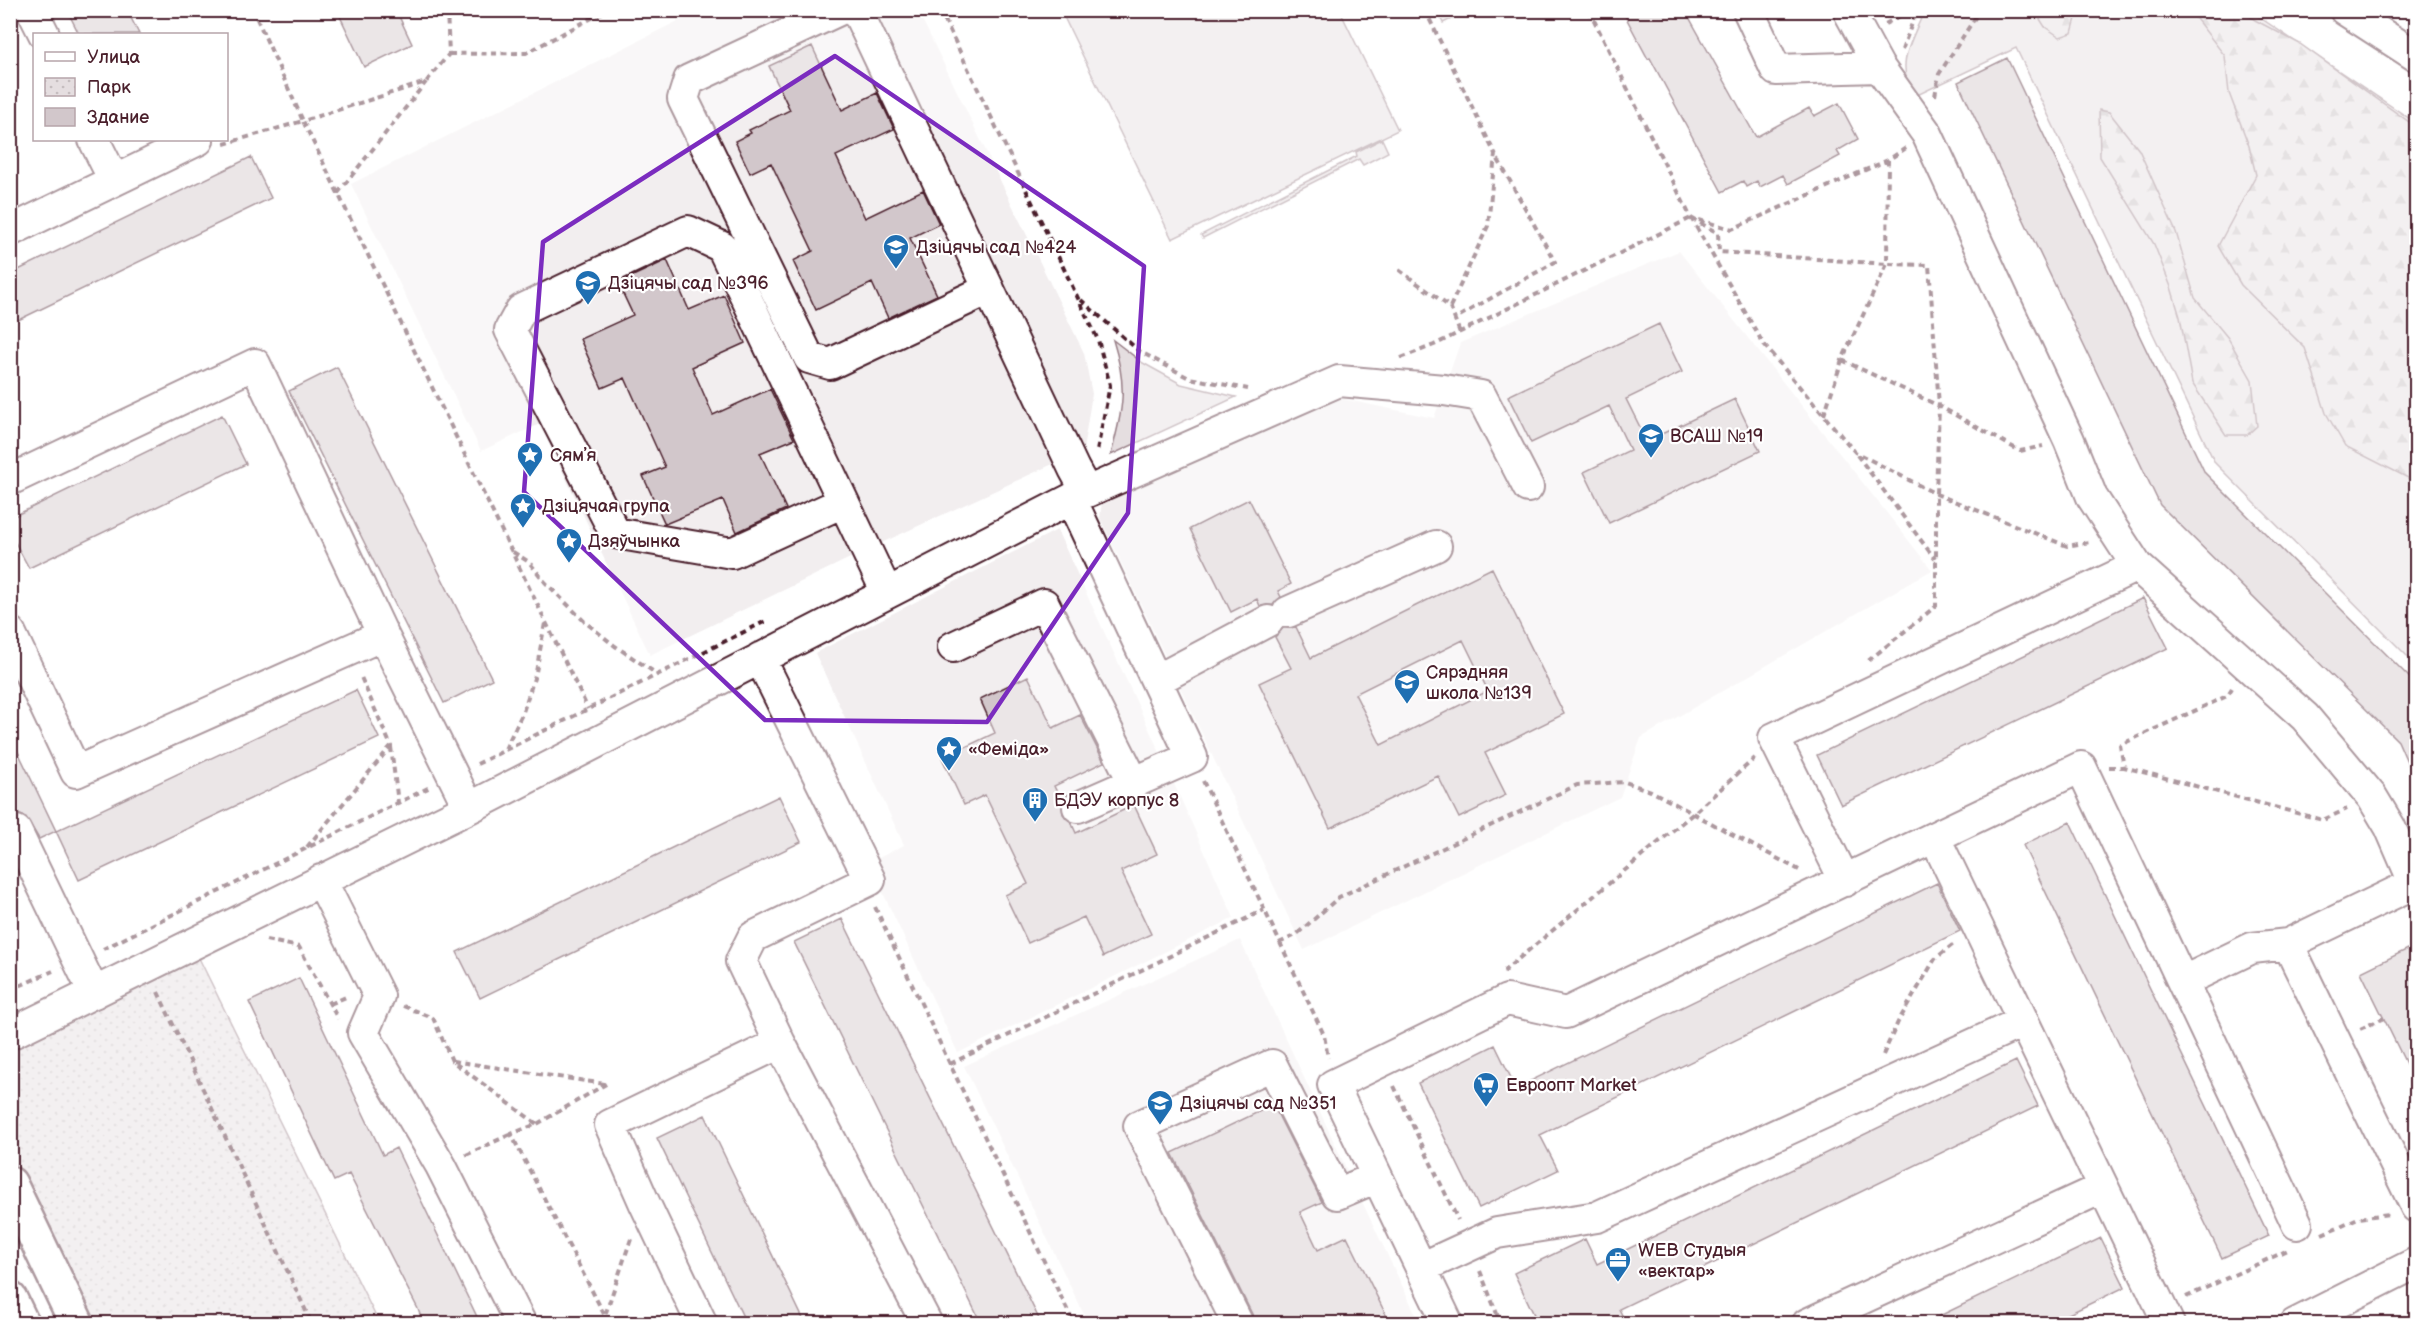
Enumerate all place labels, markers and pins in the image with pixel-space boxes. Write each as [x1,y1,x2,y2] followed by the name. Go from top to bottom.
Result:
[881,232,911,270] school or university icon: Дзіцячы сад №424
[916,237,1076,258] place label: Дзіцячы сад №424
[573,268,603,306] school or university icon: Дзіцячы сад №396
[608,273,769,294] place label: Дзіцячы сад №396
[1636,421,1666,459] school or university icon: ВСАШ №19
[1670,426,1764,447] place label: ВСАШ №19
[515,440,545,478] place icon: Сямʼя
[550,445,597,466] place label: Сямʼя
[508,491,538,529] place icon: Дзіцячая група
[542,496,670,517] place label: Дзіцячая група
[554,526,584,564] place icon: Дзяўчынка
[588,531,680,552] place label: Дзяўчынка
[1426,662,1532,704] place label: Сярэдняя школа №139
[1392,667,1422,705] school or university icon: Сярэдняя школа №139
[934,734,964,772] place icon: «Феміда»
[968,739,1049,760] place label: «Феміда»
[1020,785,1050,823] building icon: БДЭУ корпус 8
[1054,790,1179,811] place label: БДЭУ корпус 8
[1471,1070,1501,1108] supermarket icon: Евроопт Market
[1506,1075,1637,1096] place label: Евроопт Market
[1145,1088,1175,1126] school or university icon: Дзіцячы сад №351
[1180,1093,1336,1114] place label: Дзіцячы сад №351
[1638,1240,1746,1282] place label: WEB Студыя «вектар»
[1603,1245,1633,1283] office icon: WEB Студыя «вектар»

